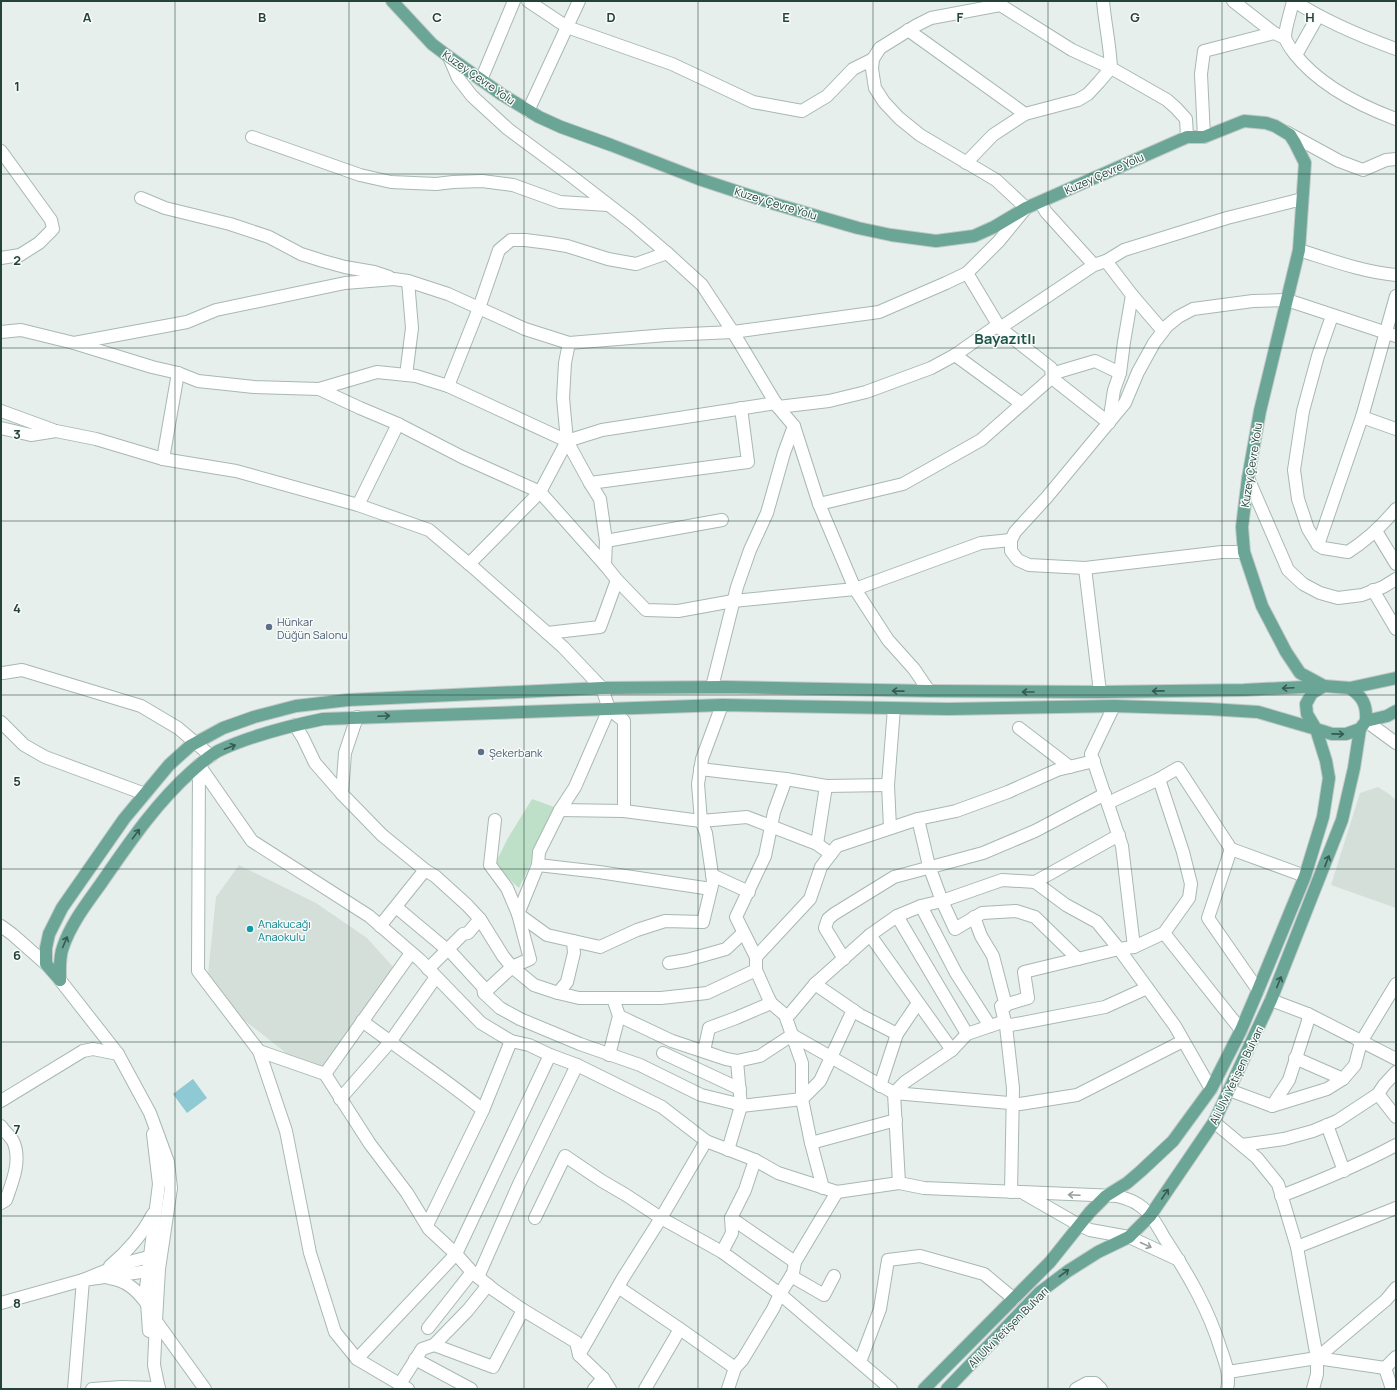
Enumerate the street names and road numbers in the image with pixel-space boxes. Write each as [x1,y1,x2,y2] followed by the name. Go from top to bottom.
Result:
[440,46,518,108] street label: Kuzey Çevre Yolu
[1062,149,1146,197] street label: Kuzey Çevre Yolu
[733,183,819,223] street label: Kuzey Çevre Yolu
[1237,422,1265,508] street label: Kuzey Çevre Yolu
[1206,1023,1266,1127] street label: Ali Ulvi Yetişen Bulvarı
[964,1283,1052,1371] street label: Ali Ulvi Yetişen Bulvarı

